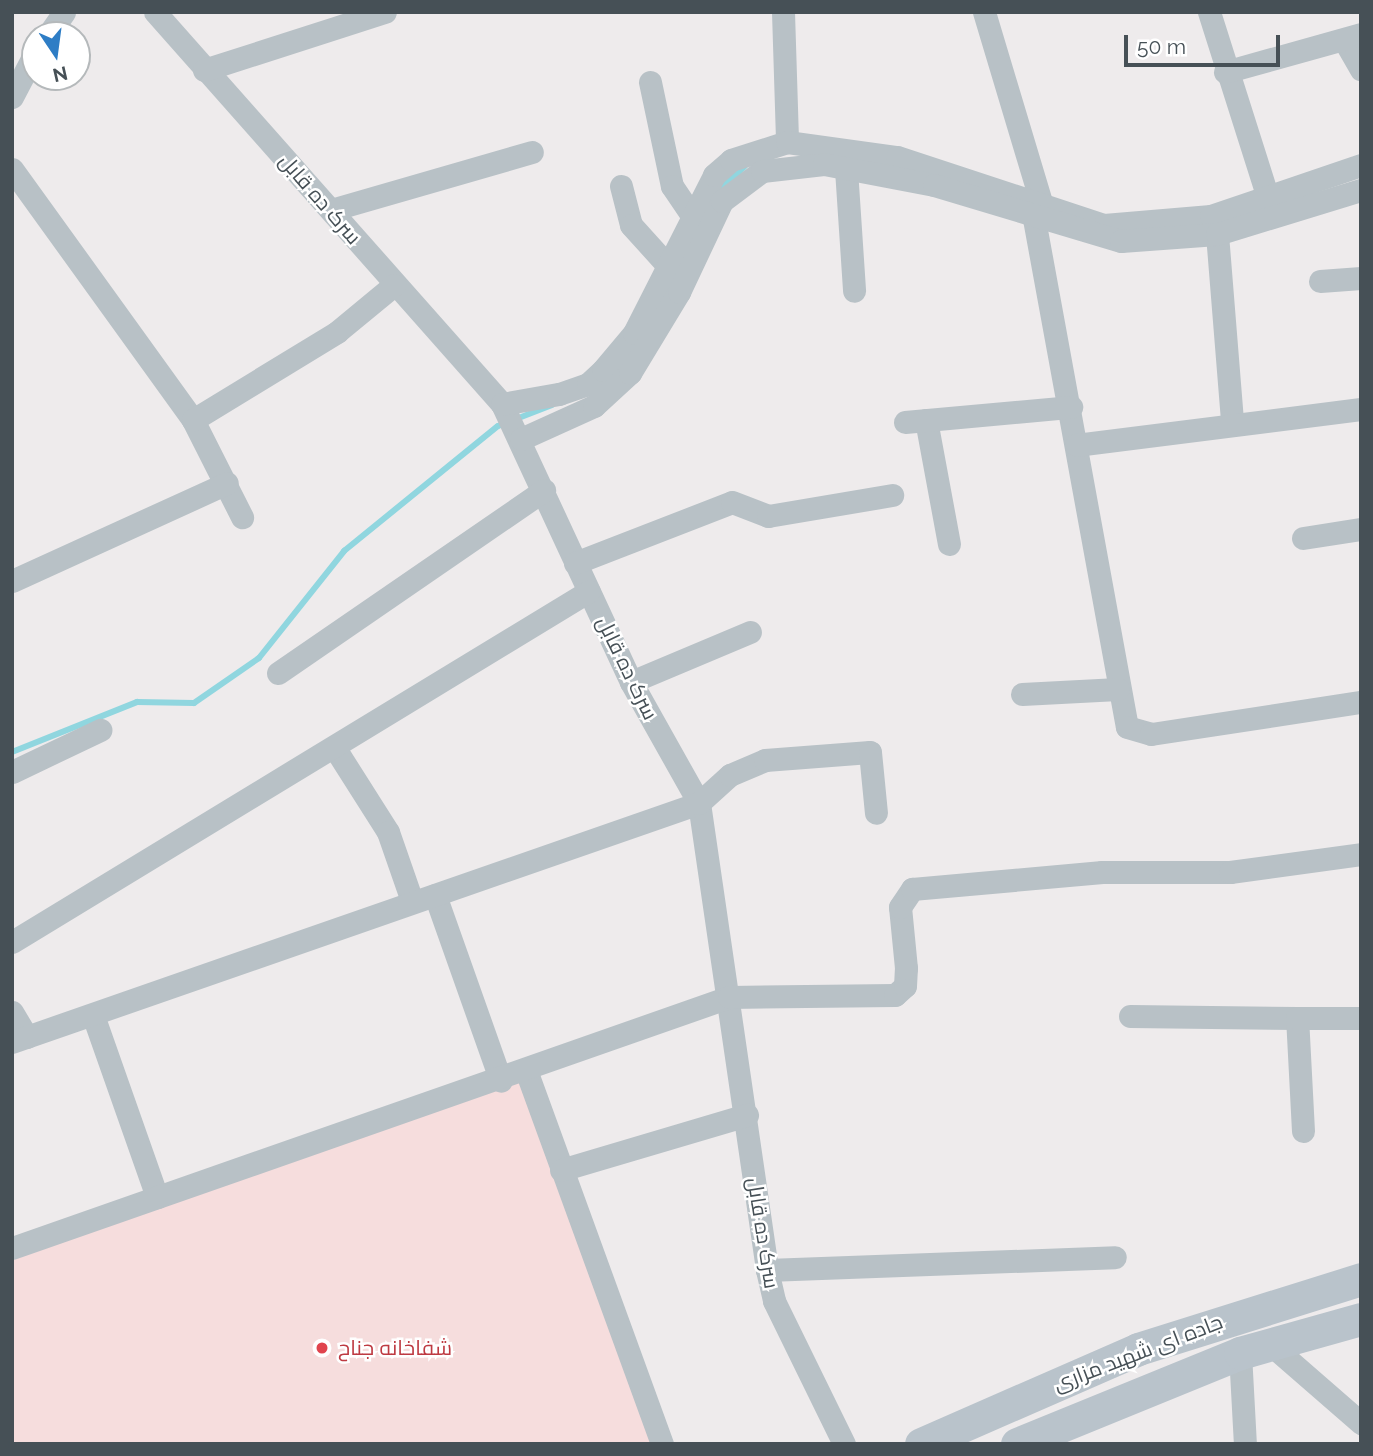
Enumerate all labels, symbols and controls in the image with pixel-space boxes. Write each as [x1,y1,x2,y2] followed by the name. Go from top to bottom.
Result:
[21,21,91,91] north arrow
[1128,21,1284,65] scale bar
[1137,34,1186,59] text: 50 m
[51,62,70,87] text: N
[274,148,366,250] street label: سرک ده قابل
[591,612,663,724] street label: سرک ده قابل
[742,1176,784,1290] street label: سرک ده قابل
[1050,1309,1226,1397] street label: جاده ای شهید مزاری
[338,1335,452,1361] place label: شفاخانه جناح
[312,1338,332,1358] marker: شفاخانه جناح

